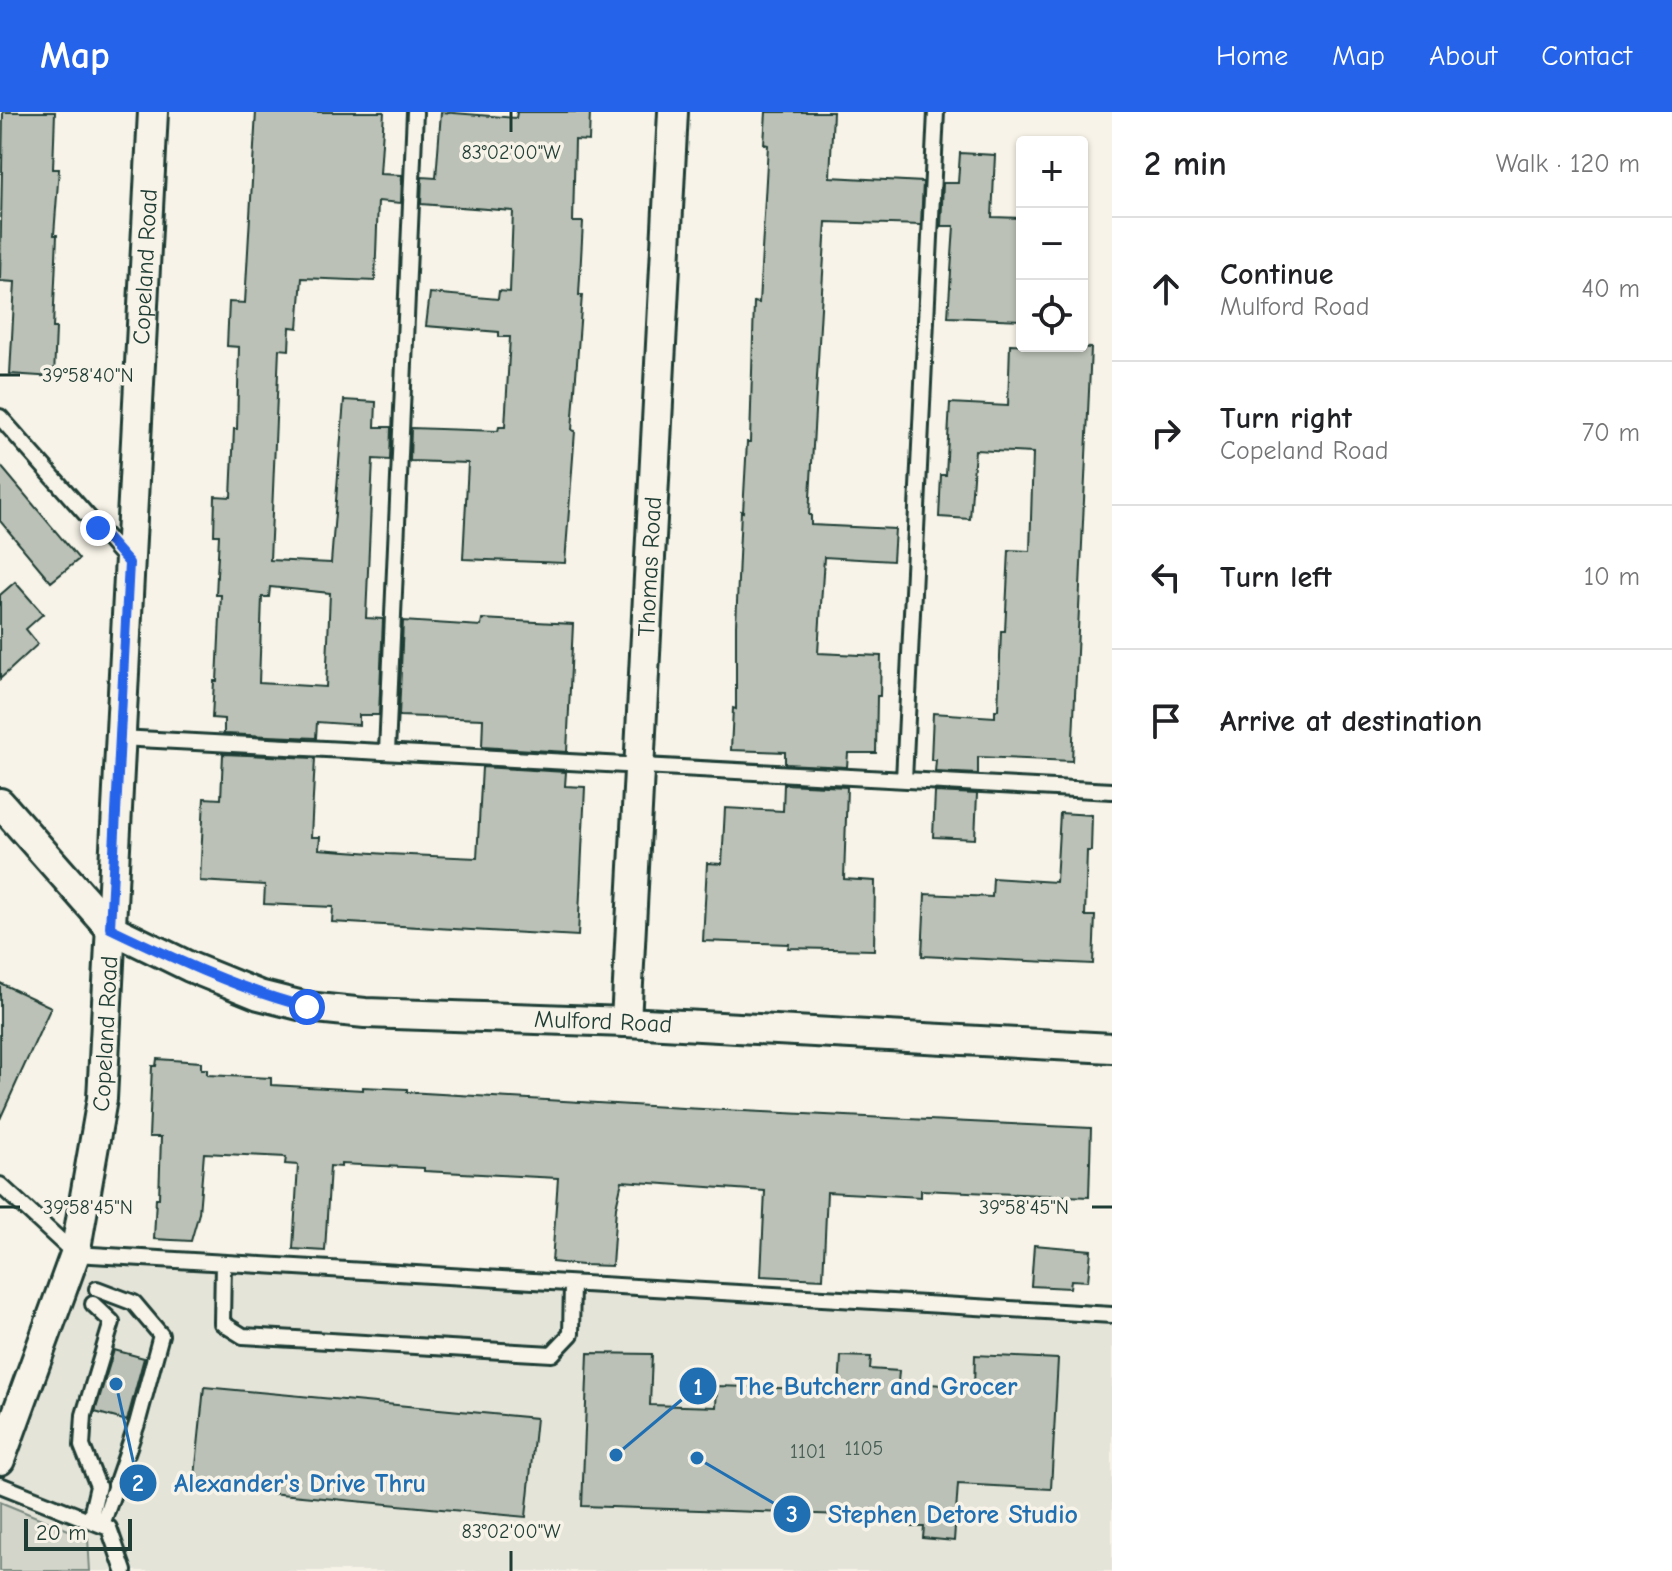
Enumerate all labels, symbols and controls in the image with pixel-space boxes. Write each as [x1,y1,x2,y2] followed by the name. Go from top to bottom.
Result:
[40,34,110,78] text: Map
[1216,40,1288,72] text: Home
[1332,40,1385,72] text: Map
[1429,40,1497,72] text: About
[1541,40,1632,72] text: Contact
[1016,136,1088,352] map controls
[1016,136,1088,208] button: +
[461,141,561,164] text: 83°02'00"W
[1144,144,1227,184] text: 2 min
[1496,149,1640,179] text: Walk · 120 m
[127,188,163,345] street label: Copeland Road
[1016,208,1088,280] button: −
[1220,257,1334,292] text: Continue
[1144,267,1188,311] icon: ahead
[1581,274,1640,304] text: 40 m
[1016,280,1088,352] button: locate
[1220,292,1369,322] text: Mulford Road
[42,364,134,387] text: 39°58'40"N
[1220,401,1352,436] text: Turn right
[1144,411,1188,455] icon: right
[1582,418,1640,448] text: 70 m
[1220,436,1389,466] text: Copeland Road
[632,496,667,637] street label: Thomas Road
[80,510,116,546] route end
[1144,555,1188,599] icon: left
[1220,560,1332,595] text: Turn left
[1584,562,1640,592] text: 10 m
[1144,699,1188,743] icon: arrive
[1220,704,1482,739] text: Arrive at destination
[86,955,123,1114] street label: Copeland Road
[289,989,325,1025] route start
[534,1005,673,1038] street label: Mulford Road
[43,1196,133,1219] text: 39°58'45"N
[979,1196,1069,1219] text: 39°58'45"N
[678,1361,1033,1411] callout: The Butcherr and Grocer
[734,1372,1018,1402] text: The Butcherr and Grocer
[693,1373,703,1401] text: 1
[845,1437,883,1460] house number: 1105
[790,1440,826,1463] house number: 1101
[118,1458,442,1508] callout: Alexander's Drive Thru
[132,1469,144,1497] text: 2
[174,1469,426,1499] text: Alexander's Drive Thru
[772,1489,1094,1539] callout: Stephen Detore Studio
[786,1500,798,1528] text: 3
[828,1500,1078,1530] text: Stephen Detore Studio
[24,1515,132,1551] scale bar
[36,1520,86,1546] text: 20 m
[461,1520,561,1543] text: 83°02'00"W

